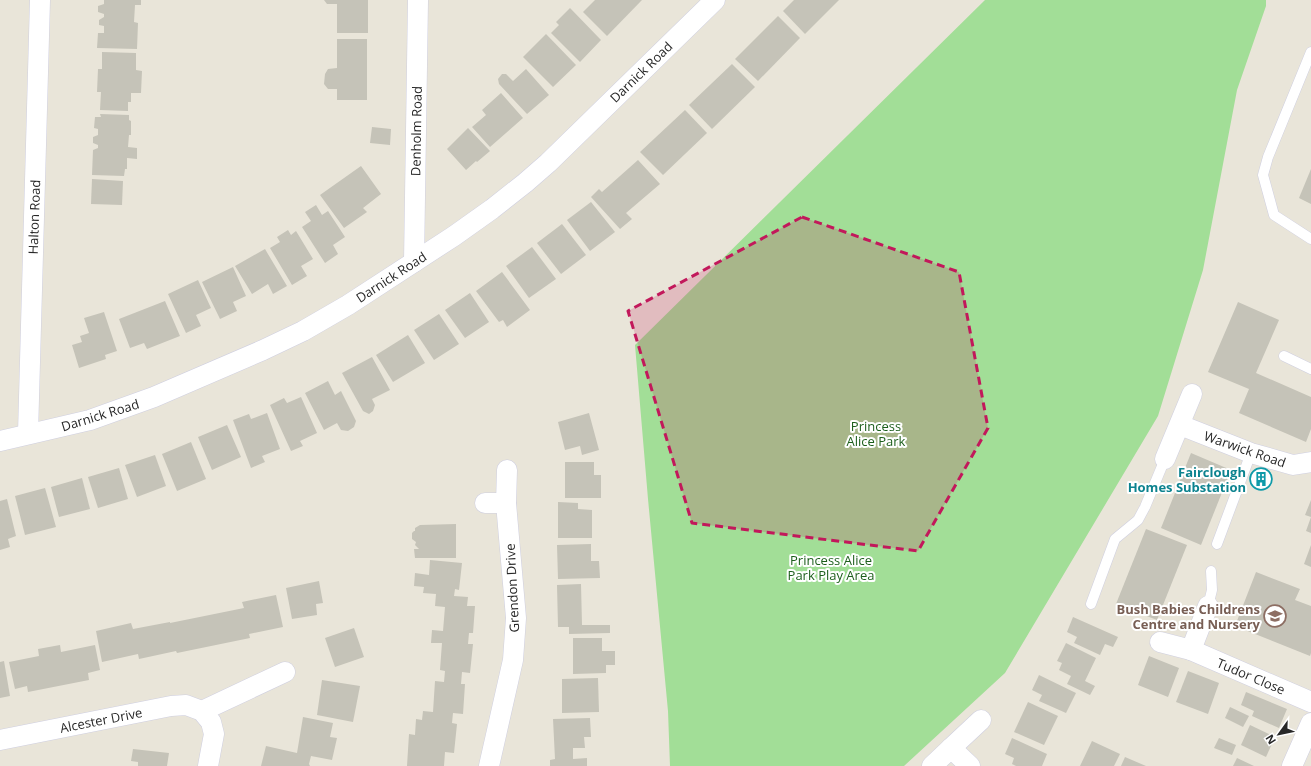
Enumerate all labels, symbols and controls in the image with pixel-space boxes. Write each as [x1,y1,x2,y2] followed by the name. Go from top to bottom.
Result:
[606,38,676,106] street label: Darnick Road
[406,86,426,176] street label: Denholm Road
[24,179,44,255] street label: Halton Road
[352,247,430,307] street label: Darnick Road
[59,395,141,435] street label: Darnick Road
[847,417,906,450] park label: Princess Alice Park
[1202,427,1288,471] street label: Warwick Road
[1128,463,1246,496] place label: Fairclough Homes Substation
[1248,466,1274,492] building icon: Fairclough Homes Substation
[501,543,523,633] street label: Grendon Drive
[788,551,874,584] park label: Princess Alice Park Play Area
[1116,600,1261,633] place label: Bush Babies Childrens Centre and Nursery
[1262,603,1288,629] school or university icon: Bush Babies Childrens Centre and Nursery
[1214,654,1288,698] street label: Tudor Close
[58,703,144,737] street label: Alcester Drive
[1259,714,1299,754] north arrow
[1261,732,1279,748] text: N

